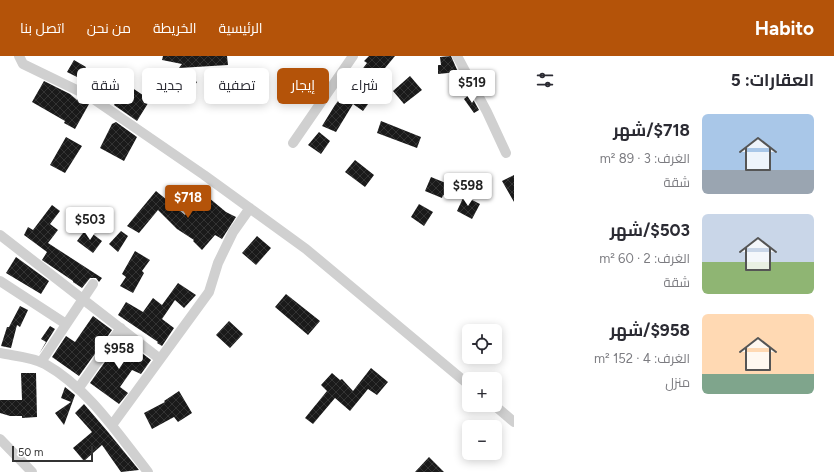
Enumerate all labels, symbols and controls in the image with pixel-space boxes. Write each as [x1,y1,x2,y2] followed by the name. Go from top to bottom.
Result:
[755,17,814,40] text: Habito
[20,20,65,37] text: اتصل بنا
[87,20,131,37] text: من نحن
[153,20,197,37] text: الخريطة
[219,20,263,37] text: الرئيسية
[77,68,134,104] chip: شقة
[142,68,196,104] chip: جديد
[204,68,269,104] chip: تصفية
[277,68,329,104] chip: إيجار
[337,68,392,104] chip: شراء
[534,69,556,91] icon: filters
[448,70,496,104] pin: $519
[731,70,814,90] text: العقارات: 5
[458,75,486,90] text: $519
[613,120,690,140] text: $718/شهر
[734,130,782,178] icon: home
[600,151,690,166] text: الغرف: 3 · 89 m²
[444,173,492,207] pin: $598
[663,175,690,190] text: شقة
[453,178,483,193] text: $598
[164,185,212,219] pin: $718
[174,190,202,205] text: $718
[66,207,114,241] pin: $503
[75,212,105,227] text: $503
[610,220,690,240] text: $503/شهر
[734,230,782,278] icon: home
[599,251,690,266] text: الغرف: 2 · 60 m²
[663,275,690,290] text: شقة
[610,320,690,340] text: $958/شهر
[462,324,502,460] map controls
[462,324,502,364] button: locate
[734,330,782,378] icon: home
[95,336,143,370] pin: $958
[104,341,134,356] text: $958
[594,351,690,366] text: الغرف: 4 · 152 m²
[462,372,502,412] button: +
[665,375,690,390] text: منزل
[462,420,502,460] button: −
[12,444,93,463] scale bar
[18,446,43,459] text: 50 m

